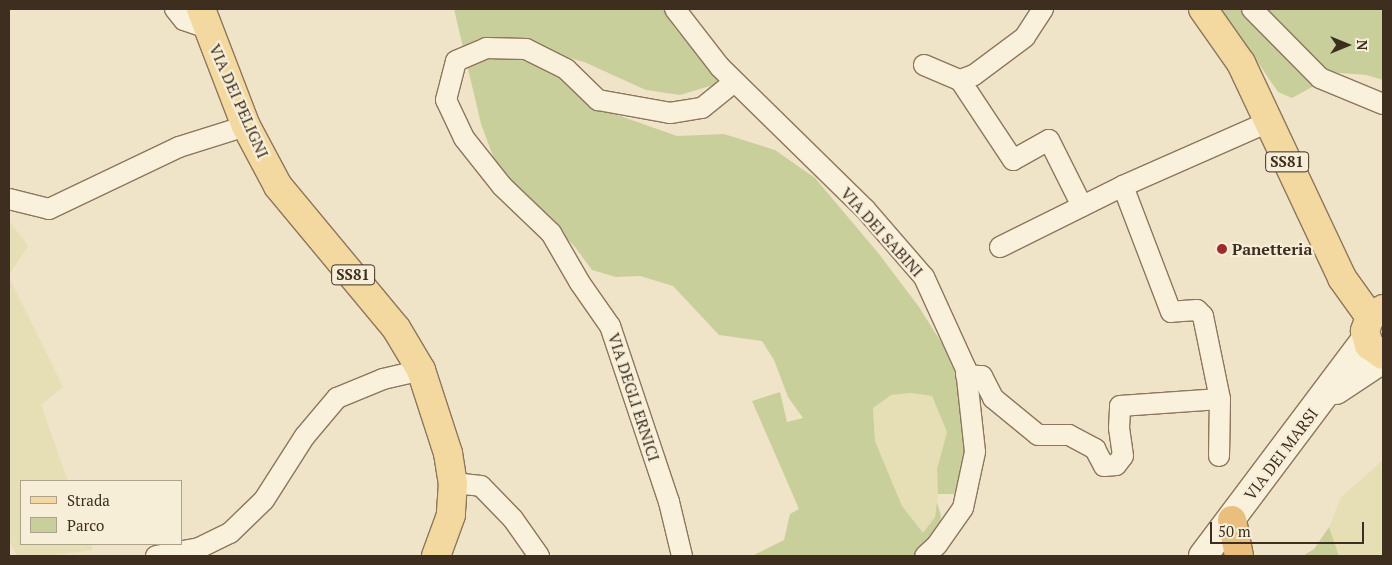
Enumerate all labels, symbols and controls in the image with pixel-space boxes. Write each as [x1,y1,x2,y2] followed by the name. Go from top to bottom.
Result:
[1322,20,1372,70] north arrow
[1353,40,1372,50] text: N
[205,41,273,161] street label: VIA DEI PELIGNI
[1264,150,1310,174] road number: SS81
[837,183,927,281] street label: VIA DEI SABINI
[1232,239,1312,259] place label: Panetteria
[1216,243,1228,255] marker: Panetteria
[330,262,376,288] road number: SS81
[604,330,664,464] street label: VIA DEGLI ERNICI
[1240,404,1322,504] street label: VIA DEI MARSI
[20,480,182,545] legend
[67,490,110,510] text: Strada
[1212,512,1366,544] scale bar
[67,515,104,535] text: Parco
[1218,521,1251,541] text: 50 m

